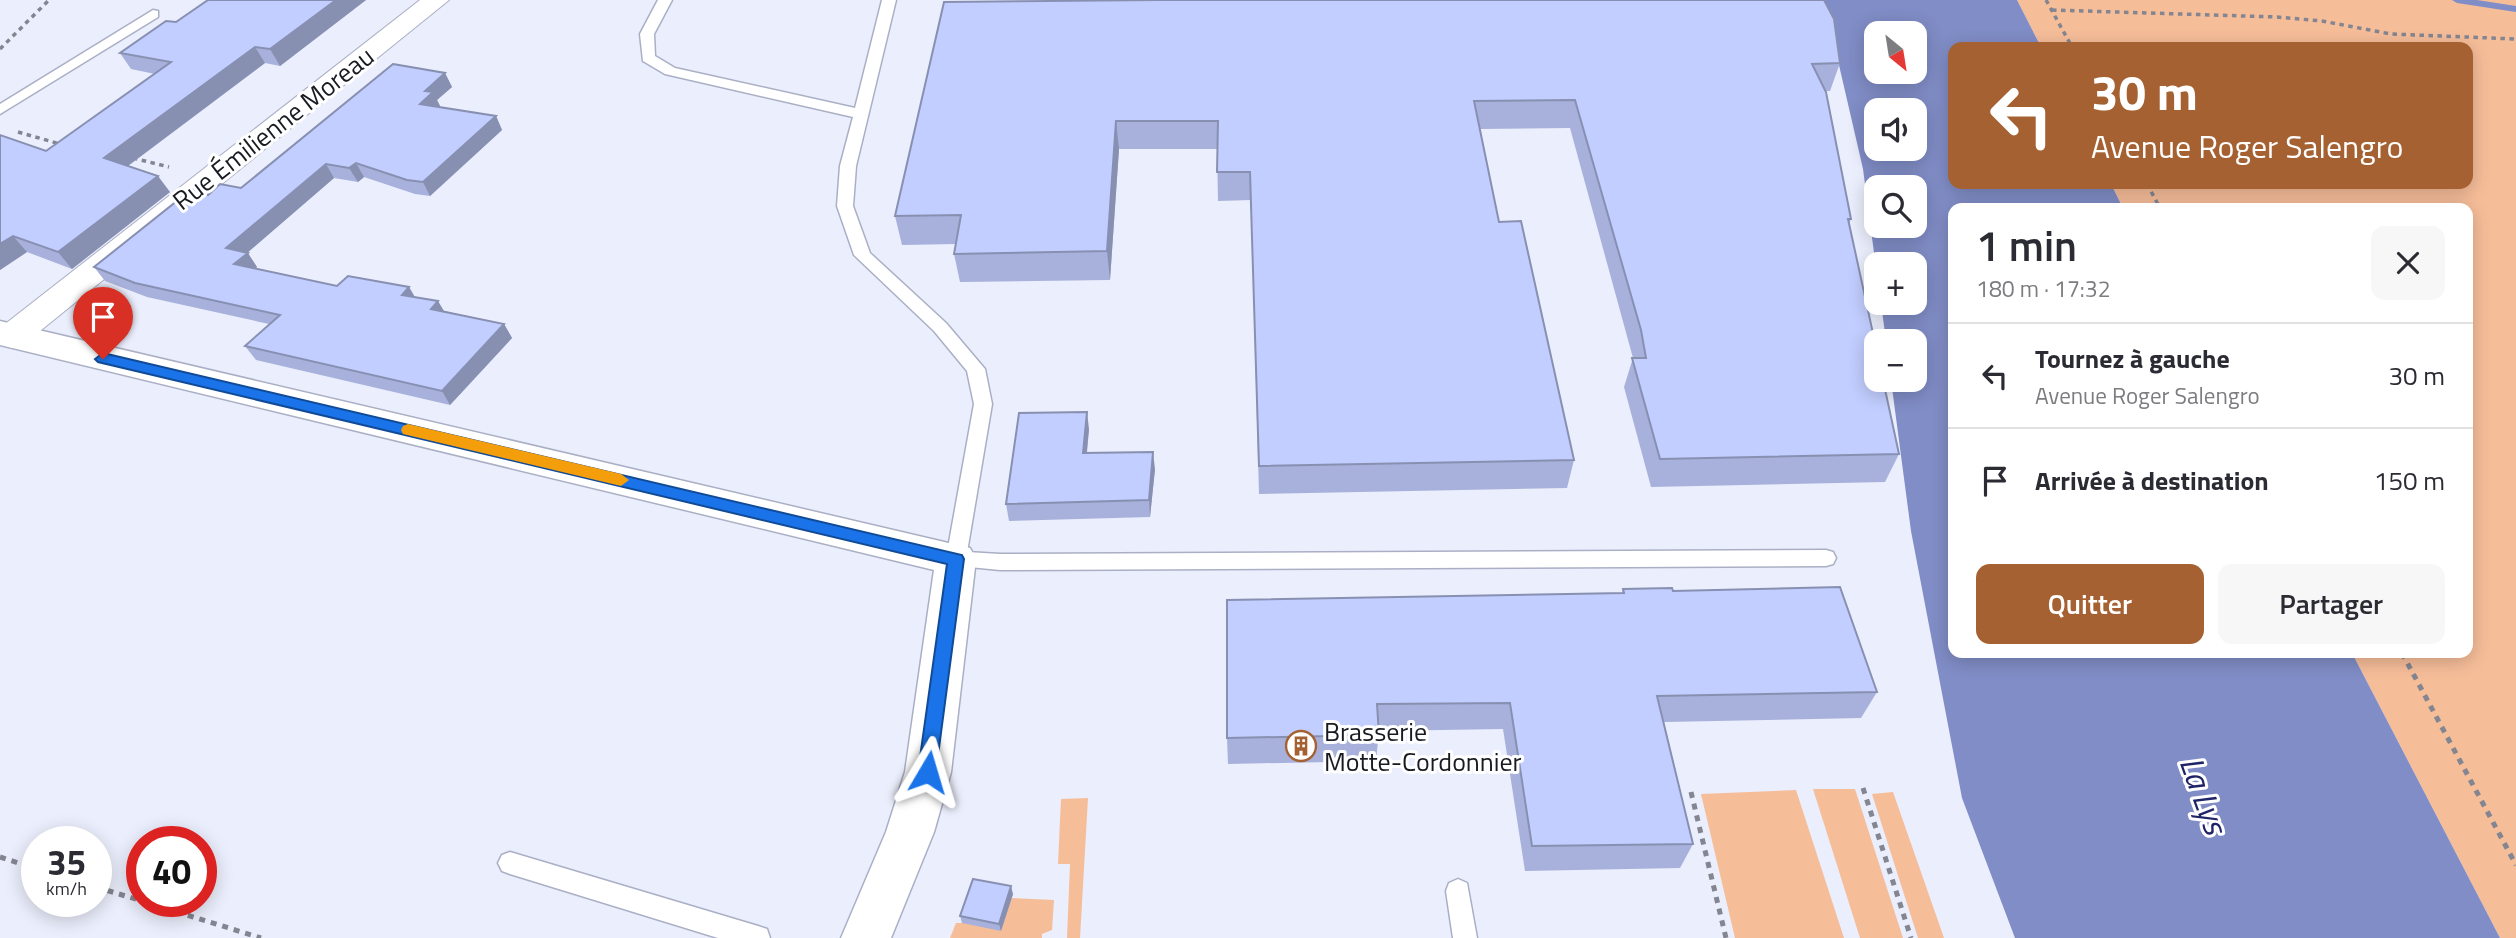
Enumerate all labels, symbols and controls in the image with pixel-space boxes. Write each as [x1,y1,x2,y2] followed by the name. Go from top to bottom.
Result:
[1864,21,1927,84] north arrow
[1864,21,1927,392] map controls
[164,37,382,219] street label: Rue Émilienne Moreau
[2091,54,2198,129] text: 30 m
[1976,70,2067,161] icon: left
[1864,98,1927,161] button: sound
[2091,122,2403,170] text: Avenue Roger Salengro
[1864,175,1927,238] button: search
[1976,213,2077,277] text: 1 min
[2371,226,2445,300] button: close
[1864,252,1927,315] button: +
[1976,271,2111,306] text: 180 m · 17:32
[73,287,133,359] pin
[84,298,122,336] icon: arrive
[1864,329,1927,392] button: −
[2035,339,2230,378] text: Tournez à gauche
[2388,356,2445,395] text: 30 m
[1976,357,2014,395] icon: left
[2035,378,2260,413] text: Avenue Roger Salengro
[2035,461,2269,500] text: Arrivée à destination
[2374,461,2445,500] text: 150 m
[1976,462,2014,500] icon: arrive
[1976,564,2204,644] button: Quitter
[2218,564,2445,644] button: Partager
[1324,712,1522,781] place label: Brasserie Motte-Cordonnier
[1284,729,1318,763] building icon: Brasserie Motte-Cordonnier
[891,735,965,809] position arrow
[2167,749,2242,843] water label: La Lys
[126,826,217,917] speed limit sign: 40
[47,835,86,889] text: 35
[46,875,87,902] text: km/h

